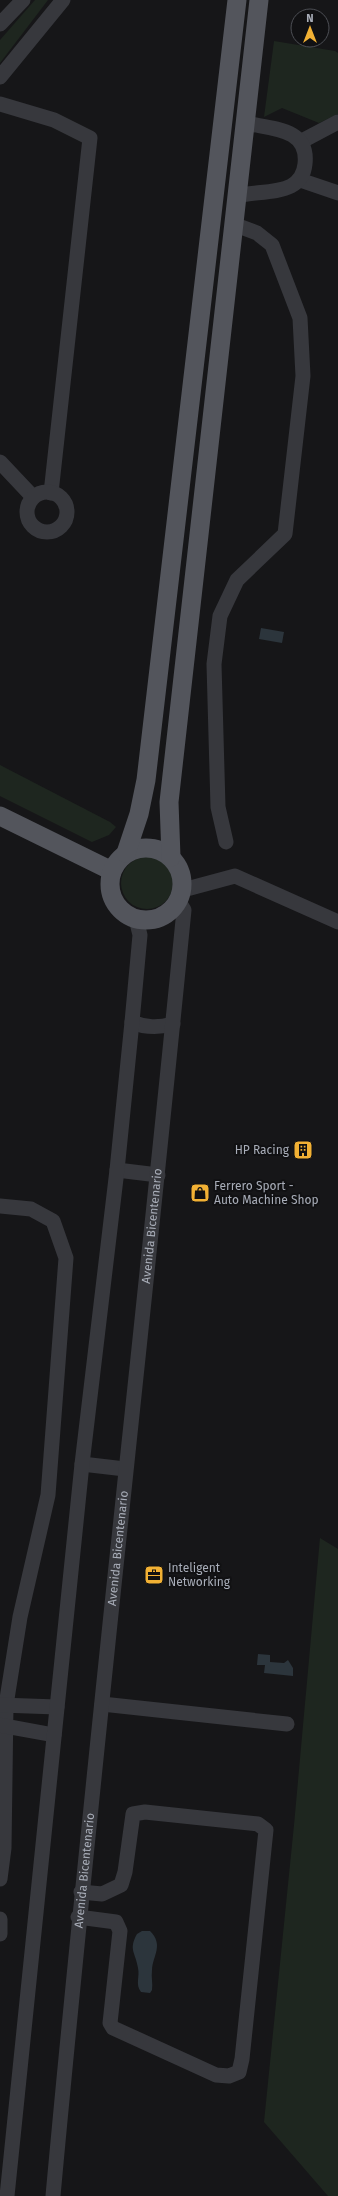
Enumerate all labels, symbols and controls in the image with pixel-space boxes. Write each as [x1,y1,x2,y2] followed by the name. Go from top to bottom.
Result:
[290,8,330,48] north arrow
[306,12,314,25] text: N
[292,1139,314,1161] building icon: HP Racing
[235,1143,290,1157] place label: HP Racing
[139,1168,165,1284] street label: Avenida Bicentenario
[214,1179,319,1207] place label: Ferrero Sport - Auto Machine Shop
[189,1182,211,1204] shop icon: Ferrero Sport - Auto Machine Shop
[105,1490,131,1607] street label: Avenida Bicentenario
[168,1561,231,1589] place label: Inteligent Networking
[143,1564,165,1586] office icon: Inteligent Networking
[72,1812,97,1929] street label: Avenida Bicentenario

